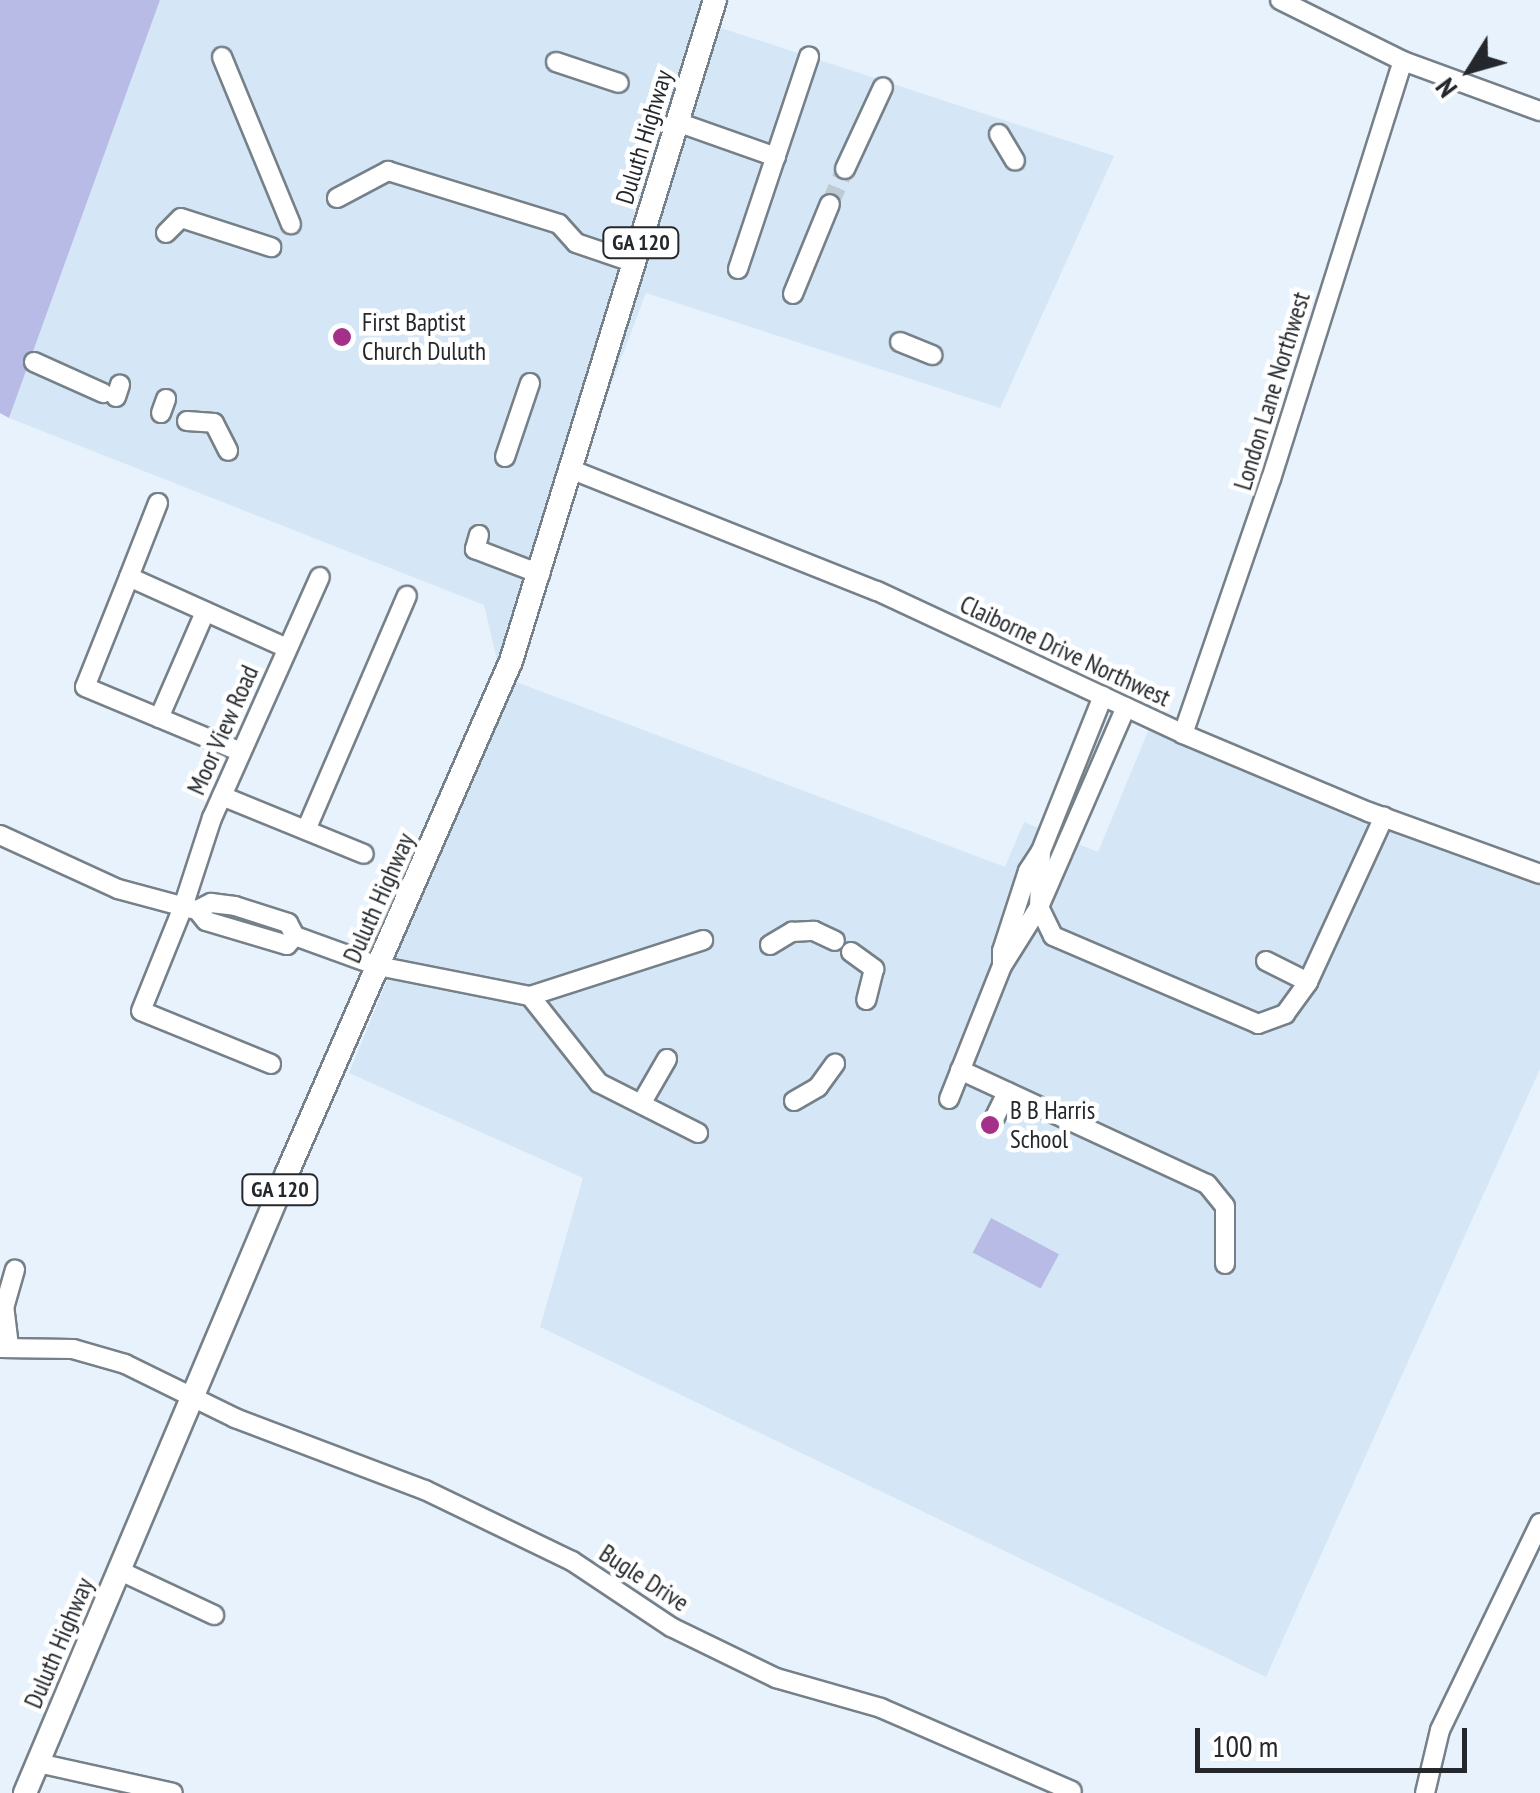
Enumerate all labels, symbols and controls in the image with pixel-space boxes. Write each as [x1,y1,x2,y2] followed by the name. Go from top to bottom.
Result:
[1420,20,1520,120] north arrow
[609,66,679,208] street label: Duluth Highway
[1426,71,1465,106] text: N
[601,226,681,260] road number: GA 120
[1228,288,1316,494] street label: London Lane Northwest
[362,308,486,367] place label: First Baptist Church Duluth
[331,326,353,348] marker: First Baptist Church Duluth
[955,589,1175,713] street label: Claiborne Drive Northwest
[181,660,265,800] street label: Moor View Road
[337,829,421,967] street label: Duluth Highway
[1010,1096,1095,1155] place label: B B Harris School
[979,1114,1001,1136] marker: B B Harris School
[240,1173,320,1207] road number: GA 120
[594,1538,694,1618] street label: Bugle Drive
[18,1573,100,1713] street label: Duluth Highway
[1200,1708,1472,1770] scale bar
[1212,1726,1278,1765] text: 100 m

